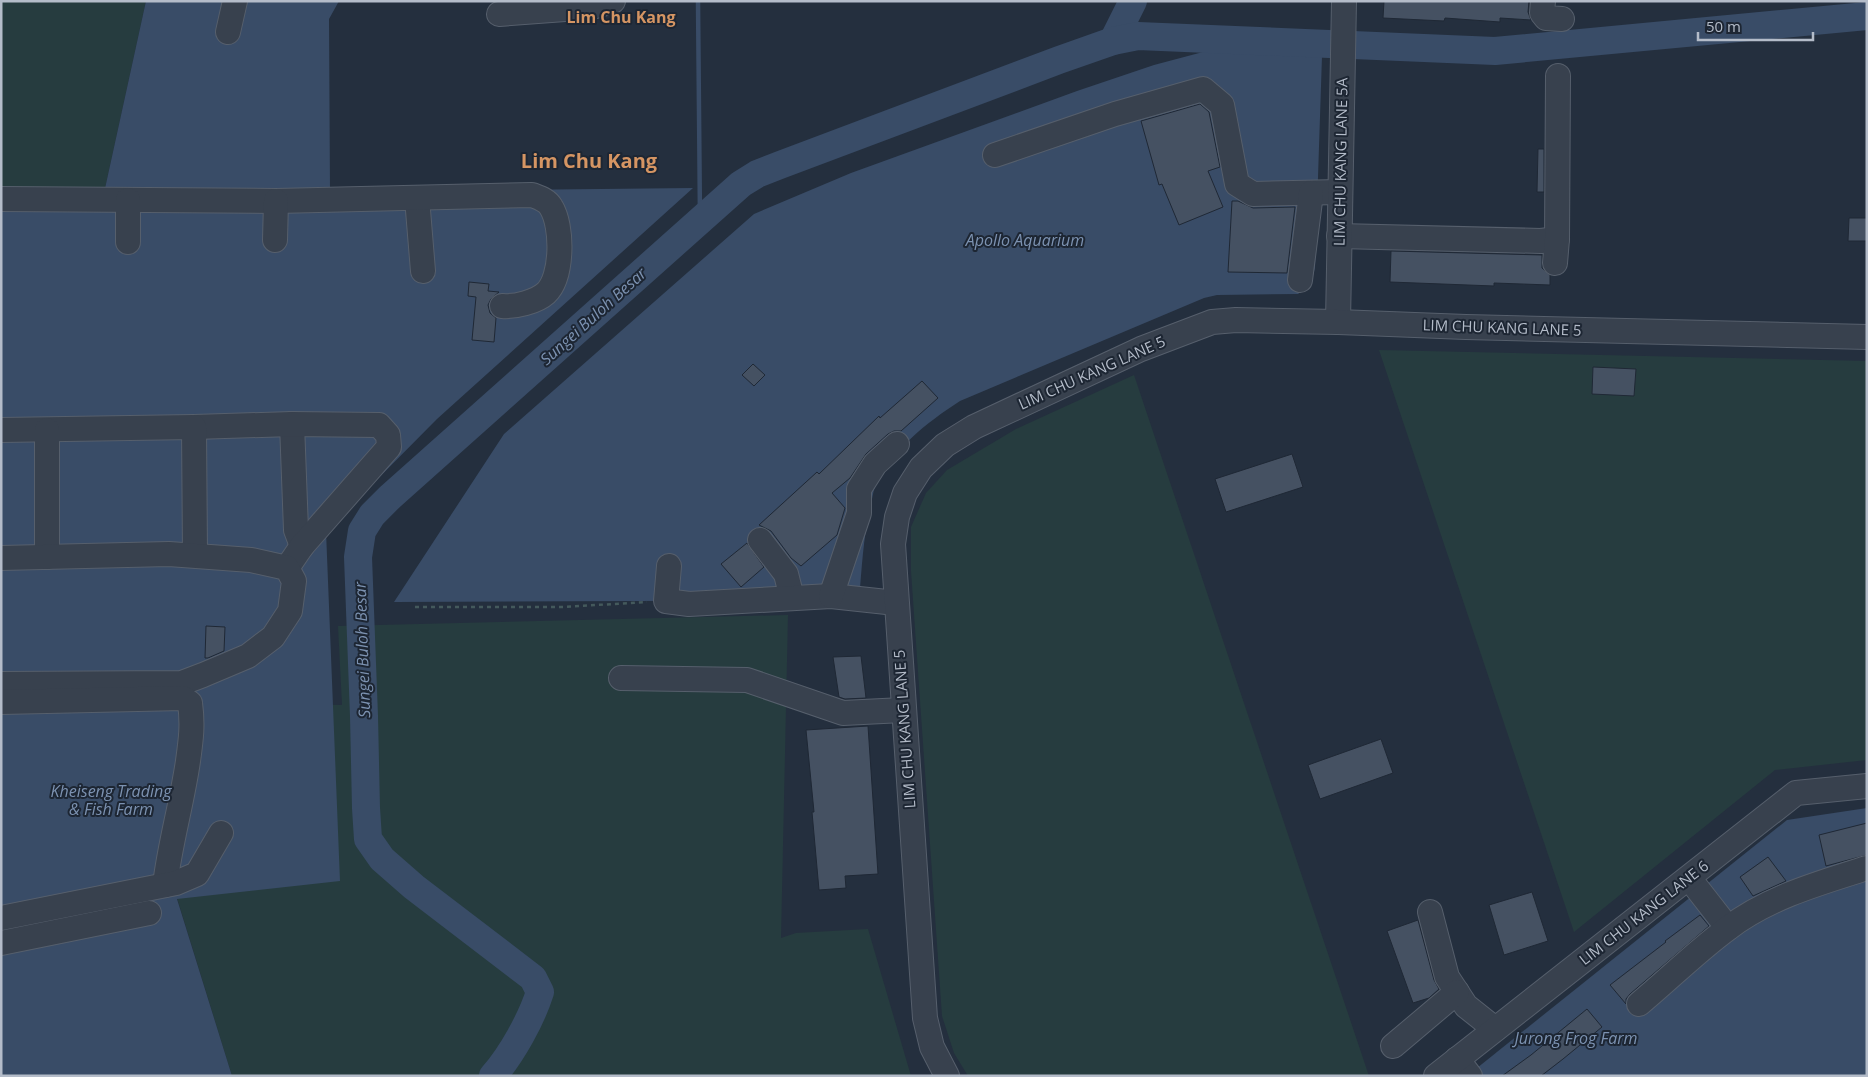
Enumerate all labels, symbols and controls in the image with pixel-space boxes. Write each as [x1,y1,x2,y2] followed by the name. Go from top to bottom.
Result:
[566,6,676,28] district label: Lim Chu Kang
[1698,10,1813,42] scale bar
[1706,16,1741,36] text: 50 m
[1329,77,1351,246] street label: LIM CHU KANG LANE 5A
[521,147,658,174] district label: Lim Chu Kang
[965,229,1084,251] water label: Apollo Aquarium
[535,262,651,370] water label: Sungei Buloh Besar
[1422,314,1582,340] street label: LIM CHU KANG LANE 5
[1015,331,1168,414] street label: LIM CHU KANG LANE 5
[349,581,375,718] water label: Sungei Buloh Besar
[888,649,920,809] street label: LIM CHU KANG LANE 5
[51,780,172,820] water label: Kheiseng Trading & Fish Farm
[1575,855,1712,969] street label: LIM CHU KANG LANE 6
[1512,1027,1638,1049] water label: Jurong Frog Farm

